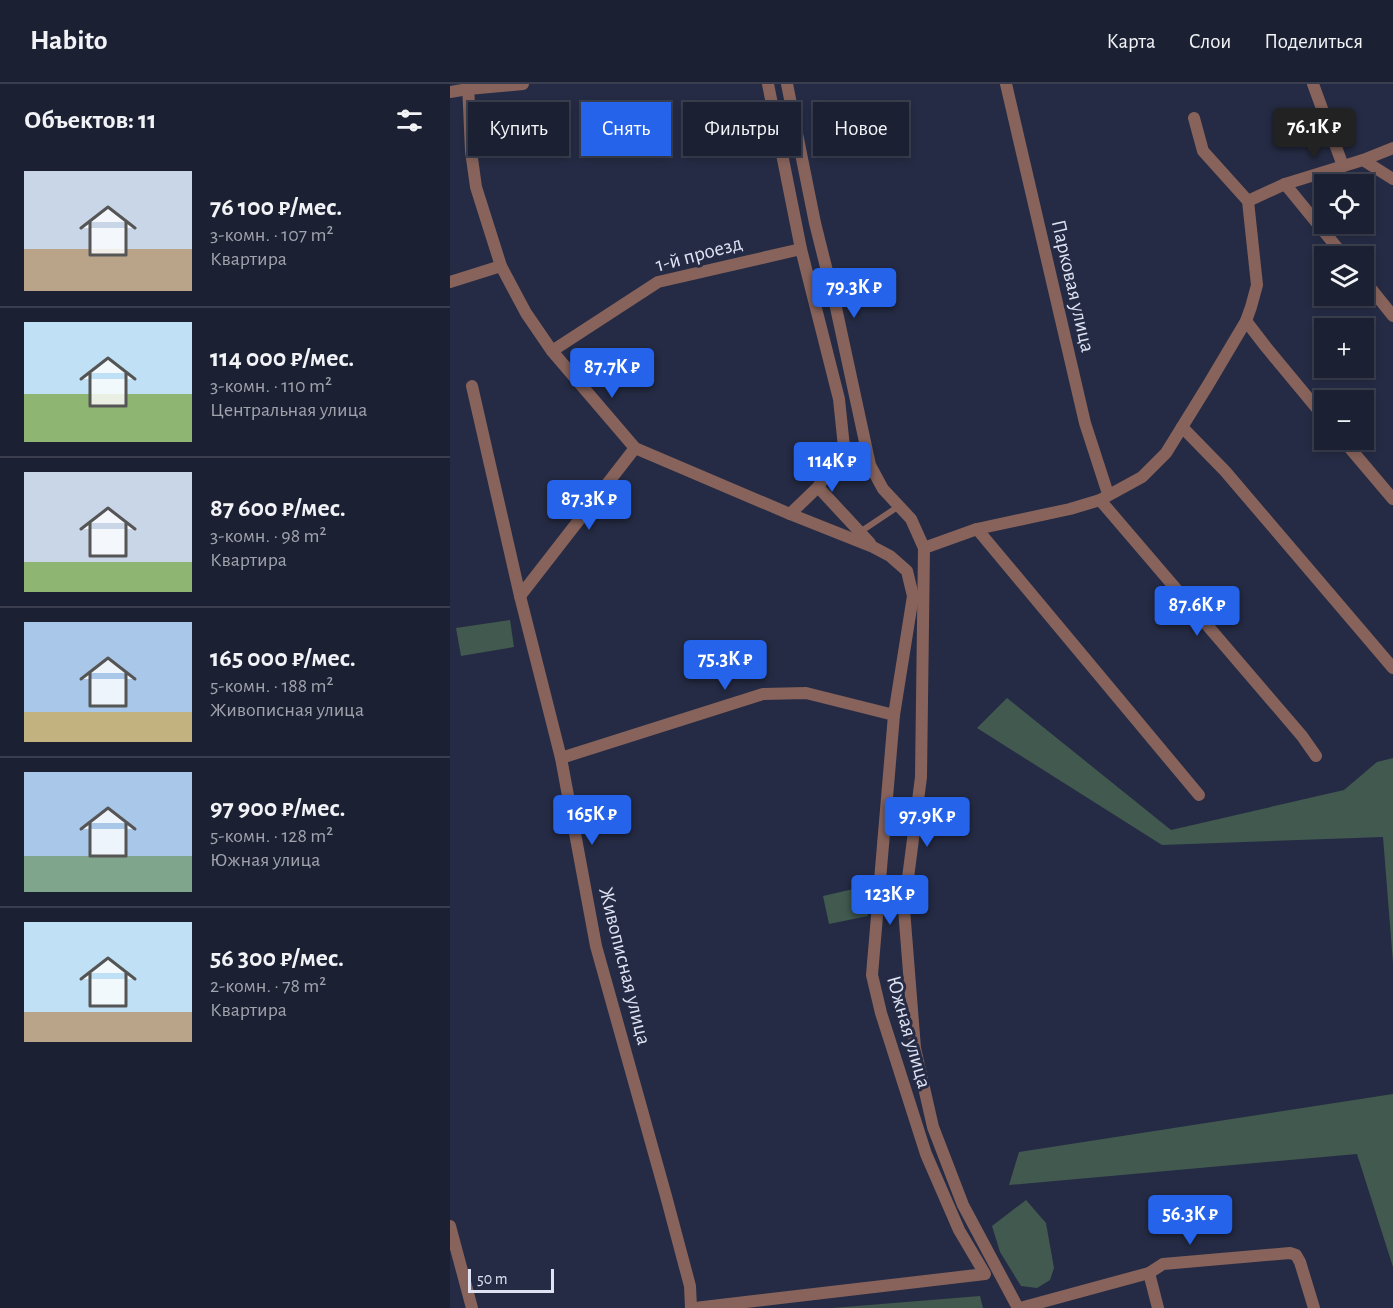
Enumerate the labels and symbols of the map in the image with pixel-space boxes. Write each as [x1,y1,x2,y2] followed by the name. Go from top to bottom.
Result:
[1259,108,1369,159] pin: 76.1K ₽
[1048,218,1099,355] street label: Парковая улица
[653,232,745,276] street label: 1-й проезд
[799,268,909,319] pin: 79.3K ₽
[557,348,667,399] pin: 87.7K ₽
[783,442,881,493] pin: 114K ₽
[534,480,644,531] pin: 87.3K ₽
[1142,586,1252,637] pin: 87.6K ₽
[670,640,780,691] pin: 75.3K ₽
[543,795,641,846] pin: 165K ₽
[872,797,982,848] pin: 97.9K ₽
[841,875,939,926] pin: 123K ₽
[595,885,655,1047] street label: Живописная улица
[883,973,935,1091] street label: Южная улица
[1135,1195,1245,1246] pin: 56.3K ₽
[468,1266,554,1294] scale bar

